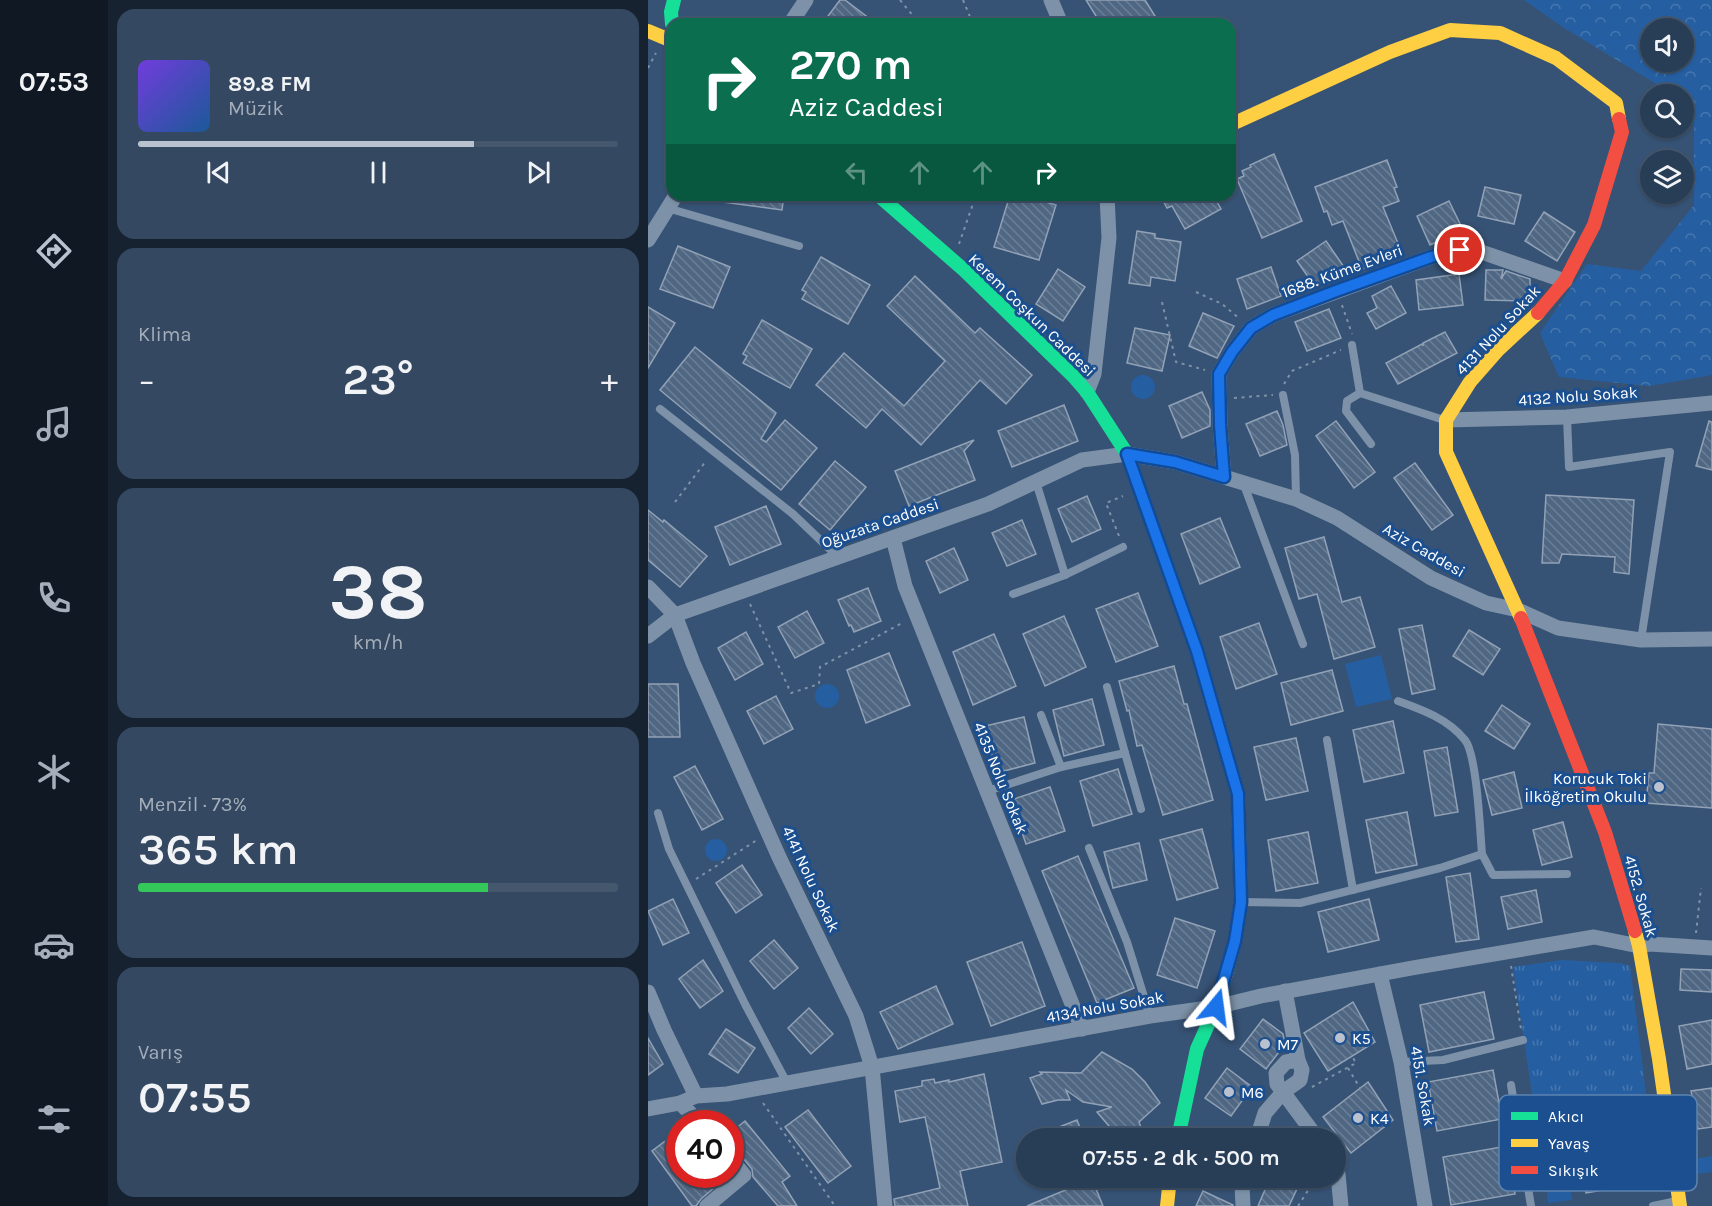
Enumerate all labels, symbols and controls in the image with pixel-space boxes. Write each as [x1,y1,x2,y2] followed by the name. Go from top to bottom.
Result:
[1640,18,1694,204] map controls
[1640,18,1694,72] button: sound
[789,40,912,90] text: 270 m
[690,42,768,120] icon: right
[19,66,89,98] text: 07:53
[228,71,311,97] text: 89.8 FM
[1640,84,1694,138] button: search
[789,91,944,123] text: Aziz Caddesi
[228,97,284,120] text: Müzik
[1640,150,1694,204] button: layers
[202,156,235,189] icon: previous
[362,156,395,189] icon: pause
[522,156,555,189] icon: next
[840,156,873,189] icon: left
[903,156,936,189] icon: ahead
[966,156,999,189] icon: ahead
[1029,156,1062,189] icon: right
[1434,224,1485,275] pin
[33,230,75,272] icon: directions
[1443,233,1476,266] icon: arrive
[1279,240,1405,302] street label: 1688. Küme Evleri
[965,250,1099,380] street label: Kerem Coşkun Caddesi
[1452,281,1544,379] street label: 4131 Nolu Sokak
[138,323,191,346] text: Klima
[342,353,414,405] text: 23°
[138,361,155,399] text: −
[601,361,618,399] text: +
[1518,382,1638,410] street label: 4132 Nolu Sokak
[33,403,75,445] icon: music
[819,494,941,552] street label: Oğuzata Caddesi
[1379,519,1469,581] street label: Aziz Caddesi
[329,546,427,638] text: 38
[33,577,75,619] icon: phone
[353,631,403,654] text: km/h
[970,719,1032,837] street label: 4135 Nolu Sokak
[33,751,75,793] icon: climate
[1524,769,1647,806] place label: Korucuk Toki İlköğretim Okulu
[1652,780,1666,794] marker: Korucuk Toki İlköğretim Okulu
[138,793,247,816] text: Menzil · 73%
[138,823,298,875] text: 365 km
[778,823,844,935] street label: 4141 Nolu Sokak
[1620,853,1662,939] street label: 4152. Sokak
[33,924,75,966] icon: car
[1184,975,1248,1039] position arrow
[1045,987,1165,1027] street label: 4134 Nolu Sokak
[1352,1029,1371,1048] place label: K5
[1333,1031,1347,1045] marker: K5
[1277,1035,1299,1054] place label: M7
[1258,1037,1272,1051] marker: M7
[138,1041,183,1064] text: Varış
[1407,1045,1439,1127] street label: 4151. Sokak
[138,1071,252,1123] text: 07:55
[1241,1083,1264,1102] place label: M6
[1222,1085,1236,1099] marker: M6
[1499,1095,1697,1191] legend
[33,1098,75,1140] icon: filters
[1548,1107,1584,1126] text: Akıcı
[1370,1109,1389,1128] place label: K4
[666,1110,744,1188] speed limit sign: 40
[1351,1111,1365,1125] marker: K4
[1548,1134,1590,1153] text: Yavaş
[1082,1145,1280,1171] text: 07:55 · 2 dk · 500 m
[1548,1161,1598,1180] text: Sıkışık

